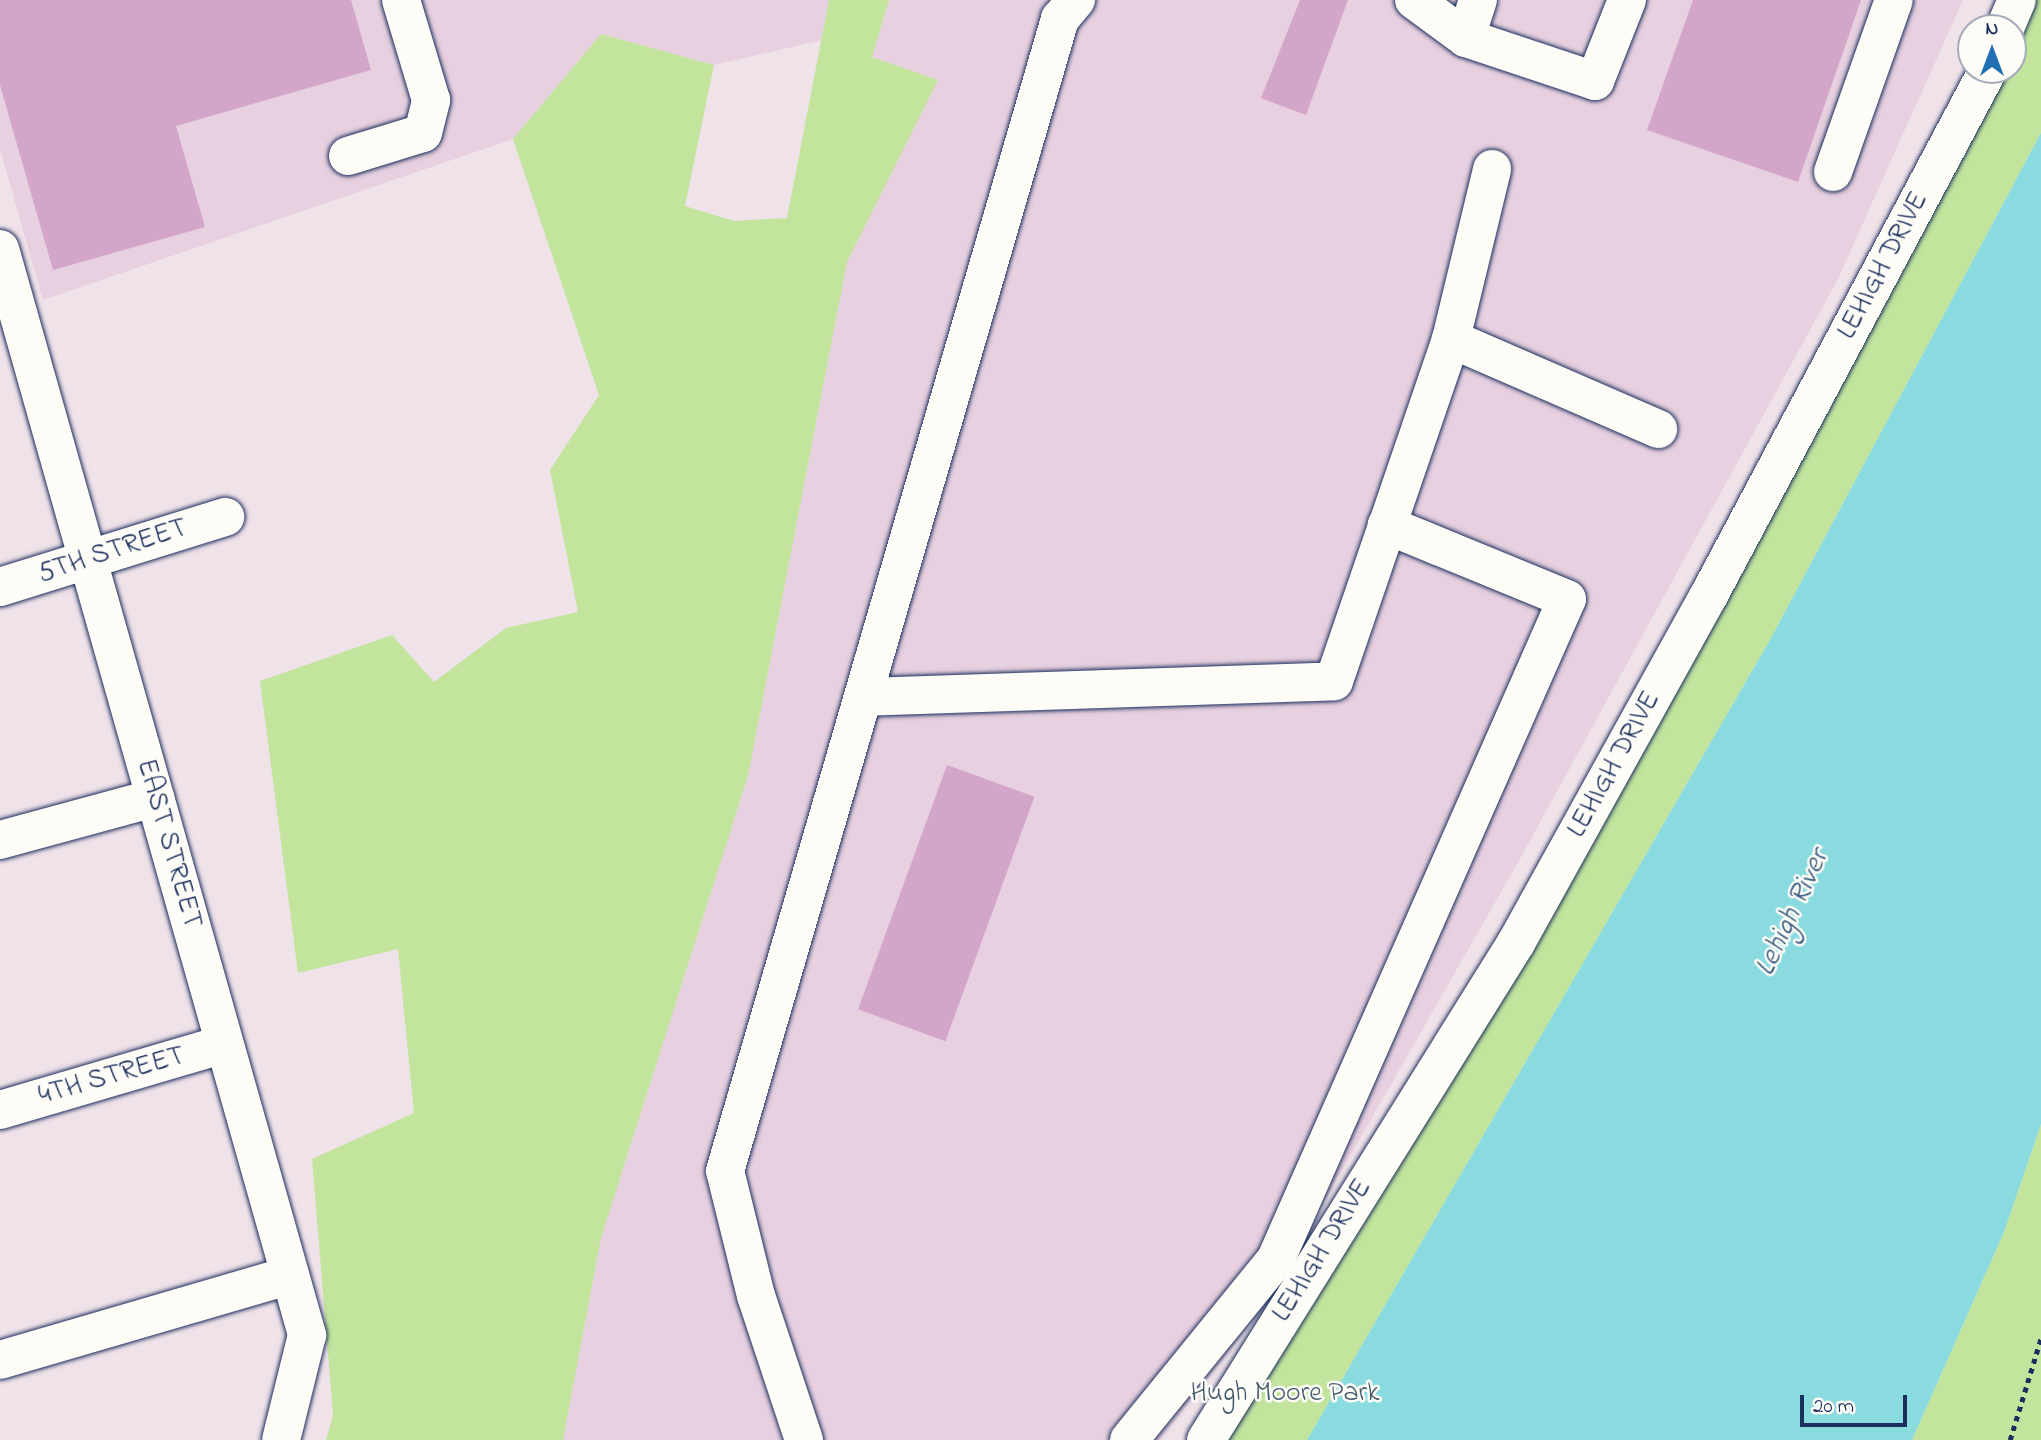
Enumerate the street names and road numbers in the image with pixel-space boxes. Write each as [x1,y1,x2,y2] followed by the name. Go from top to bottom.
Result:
[1831,187,1937,345] street label: LEHIGH DRIVE
[34,512,192,592] street label: 5TH STREET
[1561,686,1669,844] street label: LEHIGH DRIVE
[128,755,208,933] street label: EAST STREET
[35,1040,189,1114] street label: 4TH STREET
[1266,1173,1380,1329] street label: LEHIGH DRIVE

